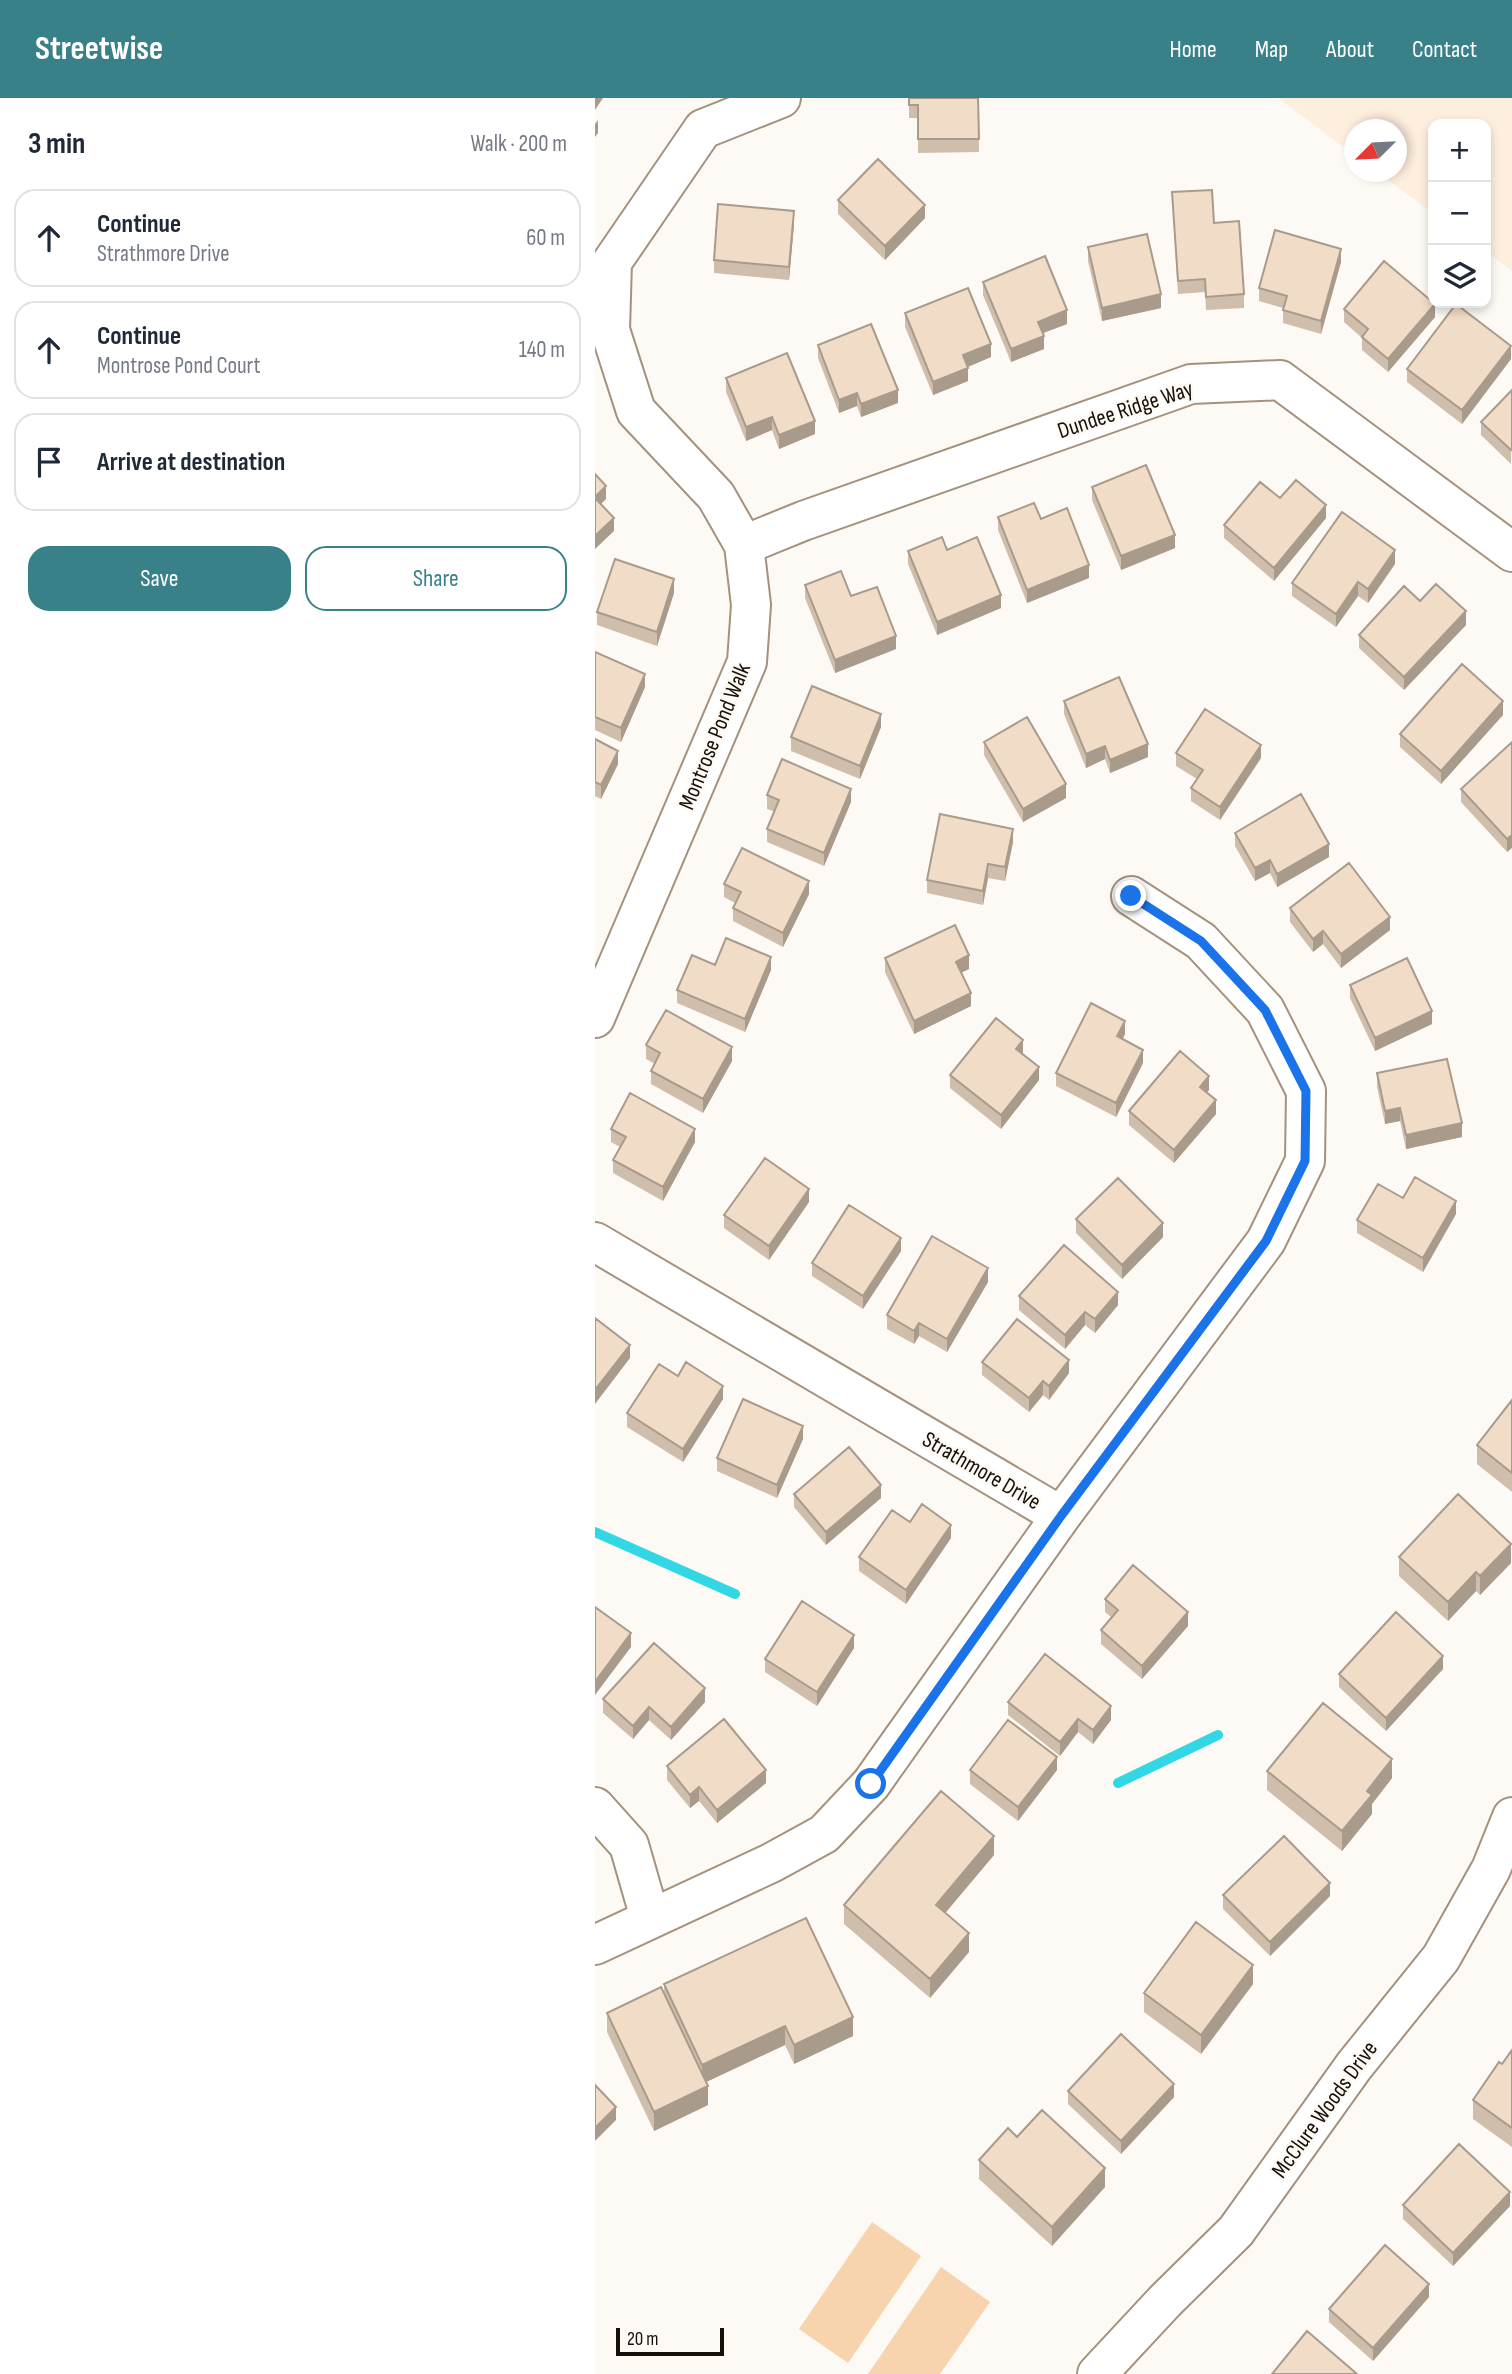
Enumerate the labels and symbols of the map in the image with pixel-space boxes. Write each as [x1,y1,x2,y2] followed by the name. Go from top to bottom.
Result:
[1344,119,1407,182] north arrow
[1054,375,1197,445] street label: Dundee Ridge Way
[673,659,757,814] street label: Montrose Pond Walk
[1115,880,1146,911] route end
[917,1426,1046,1516] street label: Strathmore Drive
[855,1768,886,1799] route start
[1266,2036,1384,2184] street label: McClure Woods Drive
[616,2325,725,2357] scale bar

